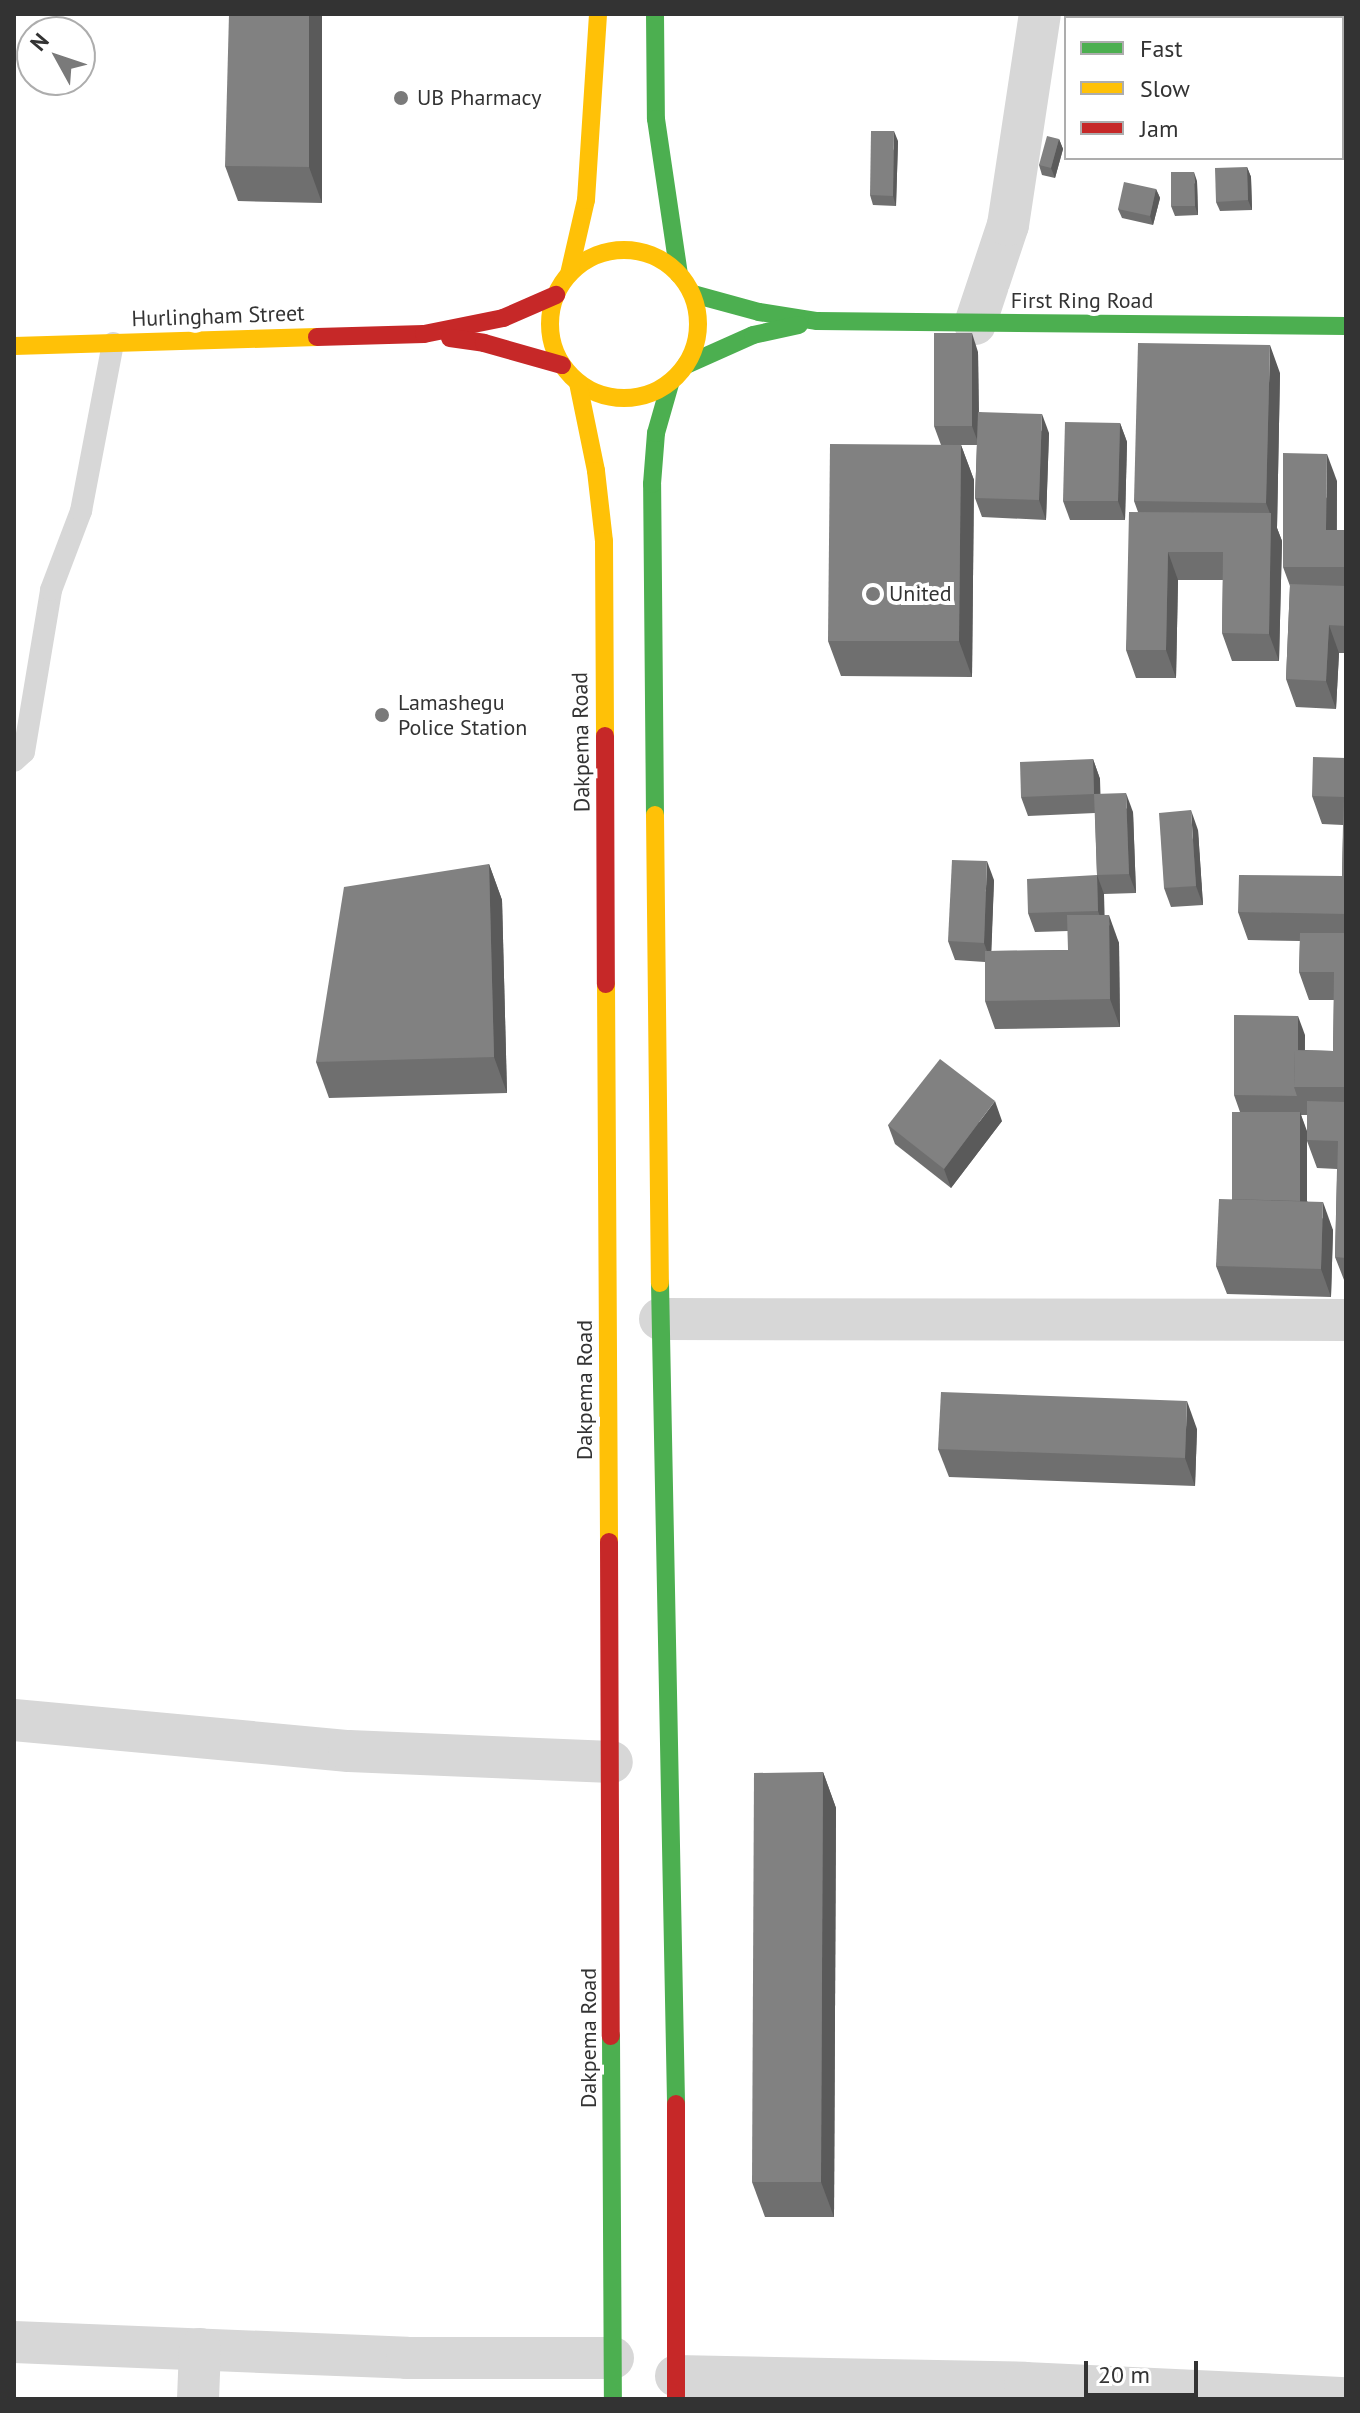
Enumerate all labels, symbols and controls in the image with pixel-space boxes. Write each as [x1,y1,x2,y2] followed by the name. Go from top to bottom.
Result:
[16,16,96,96] north arrow
[1064,16,1344,160] legend
[24,27,55,56] text: N
[1140,33,1183,64] text: Fast
[1140,73,1190,104] text: Slow
[417,85,541,111] place label: UB Pharmacy
[392,89,410,107] marker: UB Pharmacy
[1140,113,1178,144] text: Jam
[1011,288,1153,314] street label: First Ring Road
[131,300,305,332] street label: Hurlingham Street
[889,581,952,607] place label: United
[864,585,882,603] marker: United
[567,672,595,812] street label: Dakpema Road
[398,689,527,740] place label: Lamashegu Police Station
[373,706,391,724] marker: Lamashegu Police Station
[572,1320,598,1460] street label: Dakpema Road
[576,1968,602,2108] street label: Dakpema Road
[1088,2345,1202,2395] scale bar
[1098,2359,1150,2390] text: 20 m

